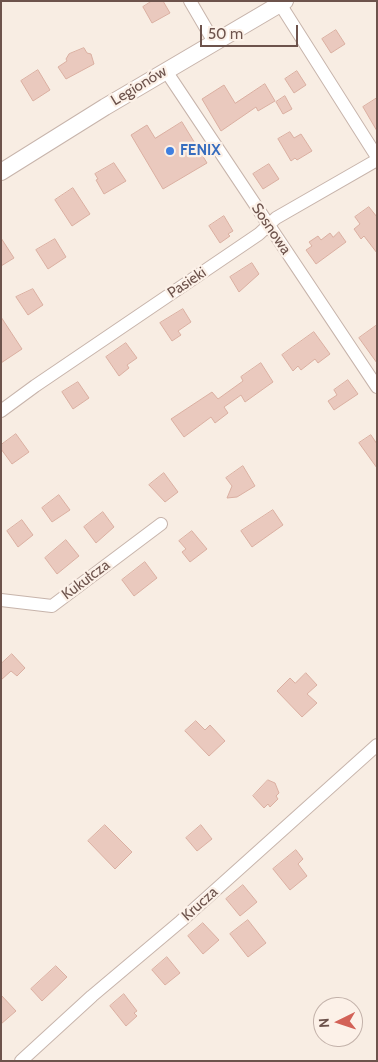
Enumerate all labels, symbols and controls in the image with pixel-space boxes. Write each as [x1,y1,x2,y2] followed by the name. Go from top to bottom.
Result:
[203,15,300,47] scale bar
[208,25,243,43] text: 50 m
[108,62,170,110] street label: Legionów
[180,142,221,160] place label: FENIX
[164,145,176,157] marker: FENIX
[247,200,295,258] street label: Sosnowa
[164,264,210,302] street label: Pasieki
[59,556,113,604] street label: Kukułcza
[178,883,222,925] street label: Krucza
[313,997,363,1047] north arrow
[315,1017,333,1029] text: N

